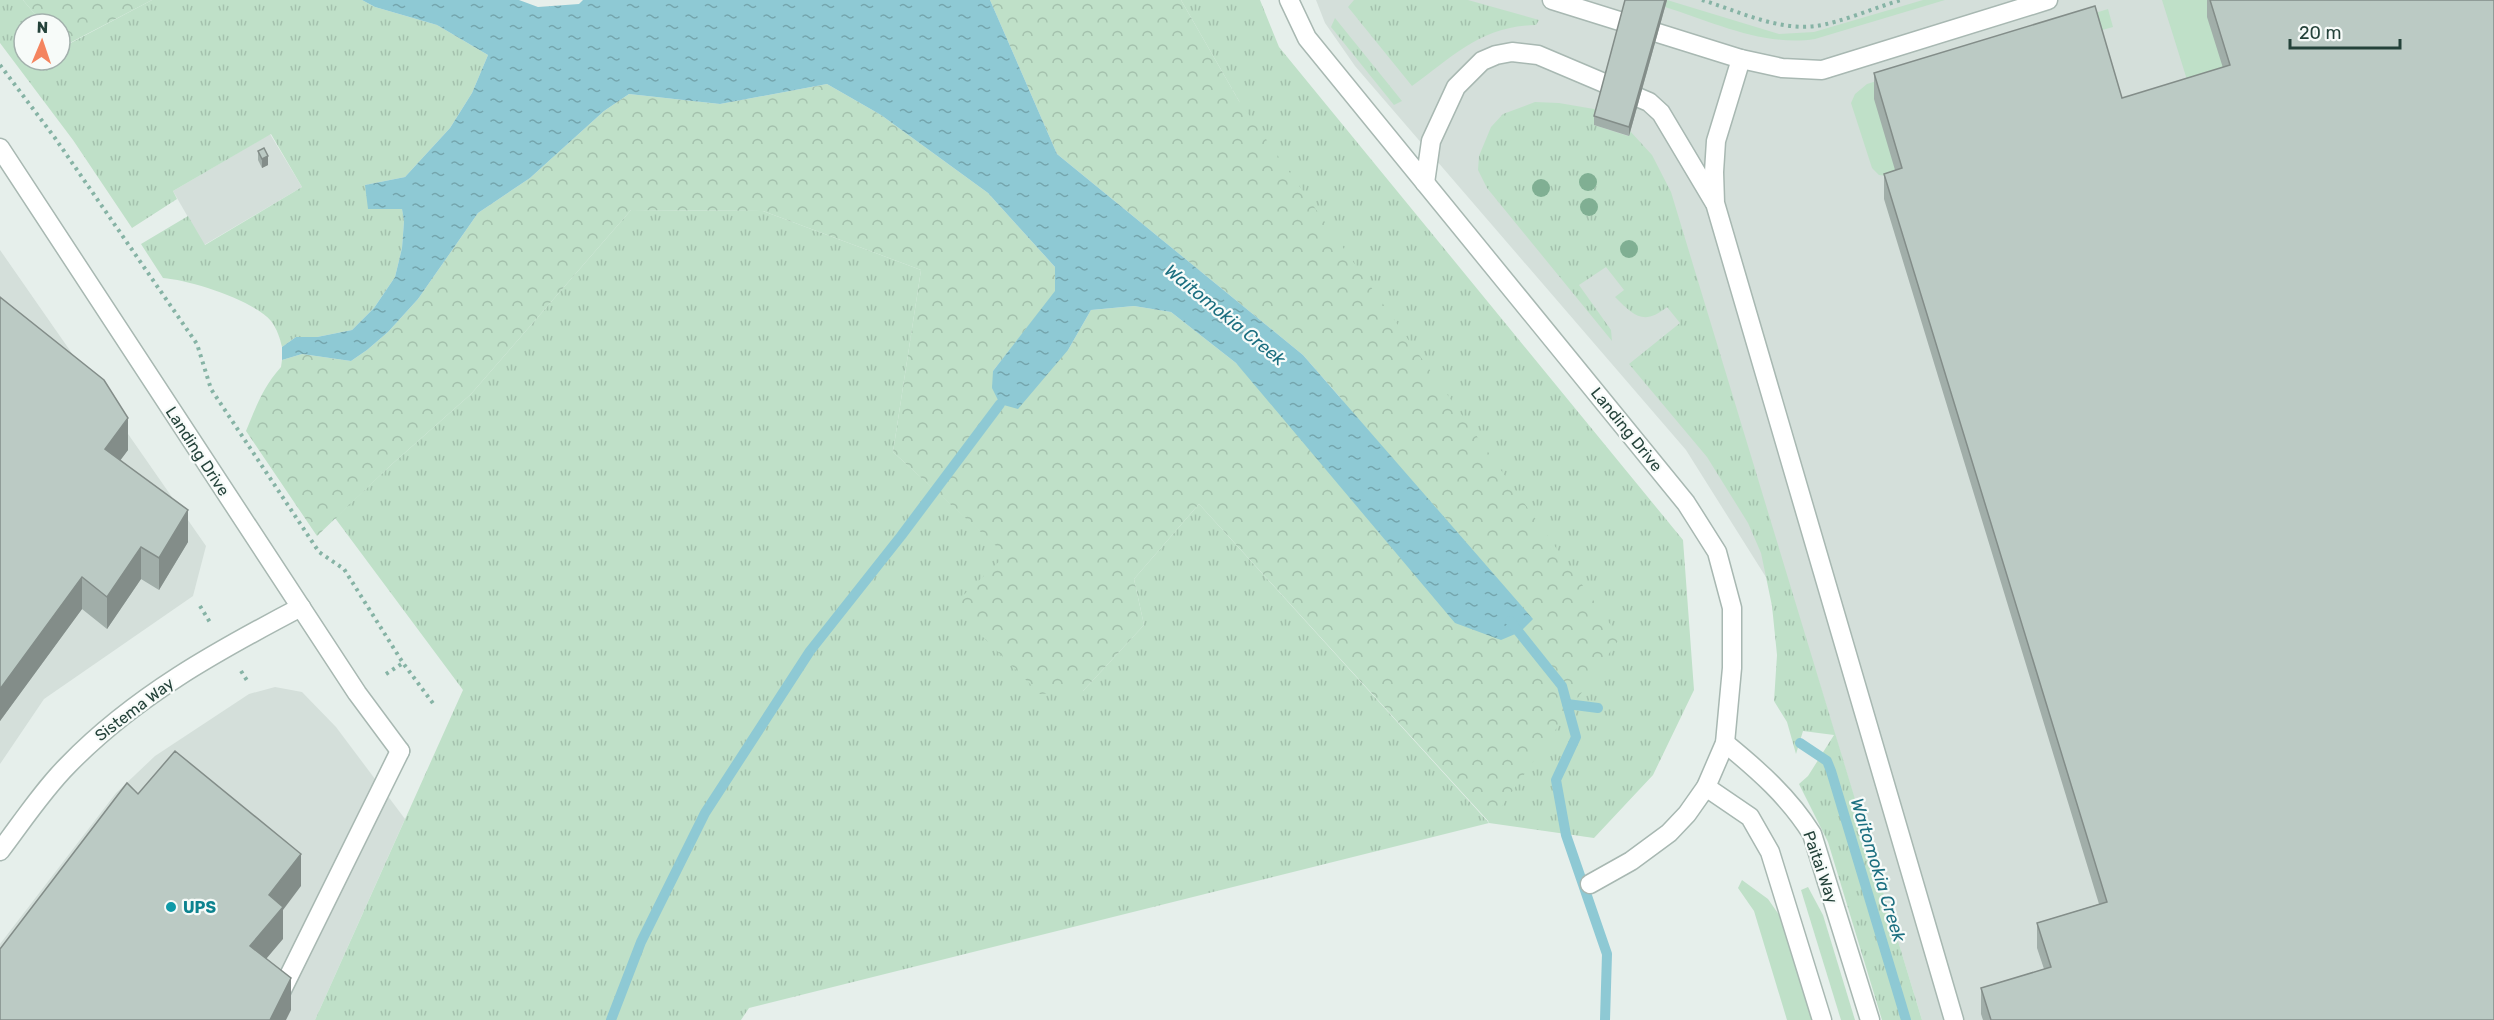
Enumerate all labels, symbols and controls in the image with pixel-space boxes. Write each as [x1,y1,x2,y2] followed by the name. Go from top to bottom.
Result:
[12,12,72,72] north arrow
[2290,12,2400,50] scale bar
[36,18,49,37] text: N
[2299,22,2341,44] text: 20 m
[1160,259,1291,371] water label: Waitomokia Creek
[1587,383,1666,475] street label: Landing Drive
[162,403,234,499] street label: Landing Drive
[91,673,178,745] street label: Sistema Way
[1846,795,1911,945] water label: Waitomokia Creek
[1799,828,1842,906] street label: Paitai Way
[183,898,216,917] place label: UPS
[164,900,178,914] marker: UPS

